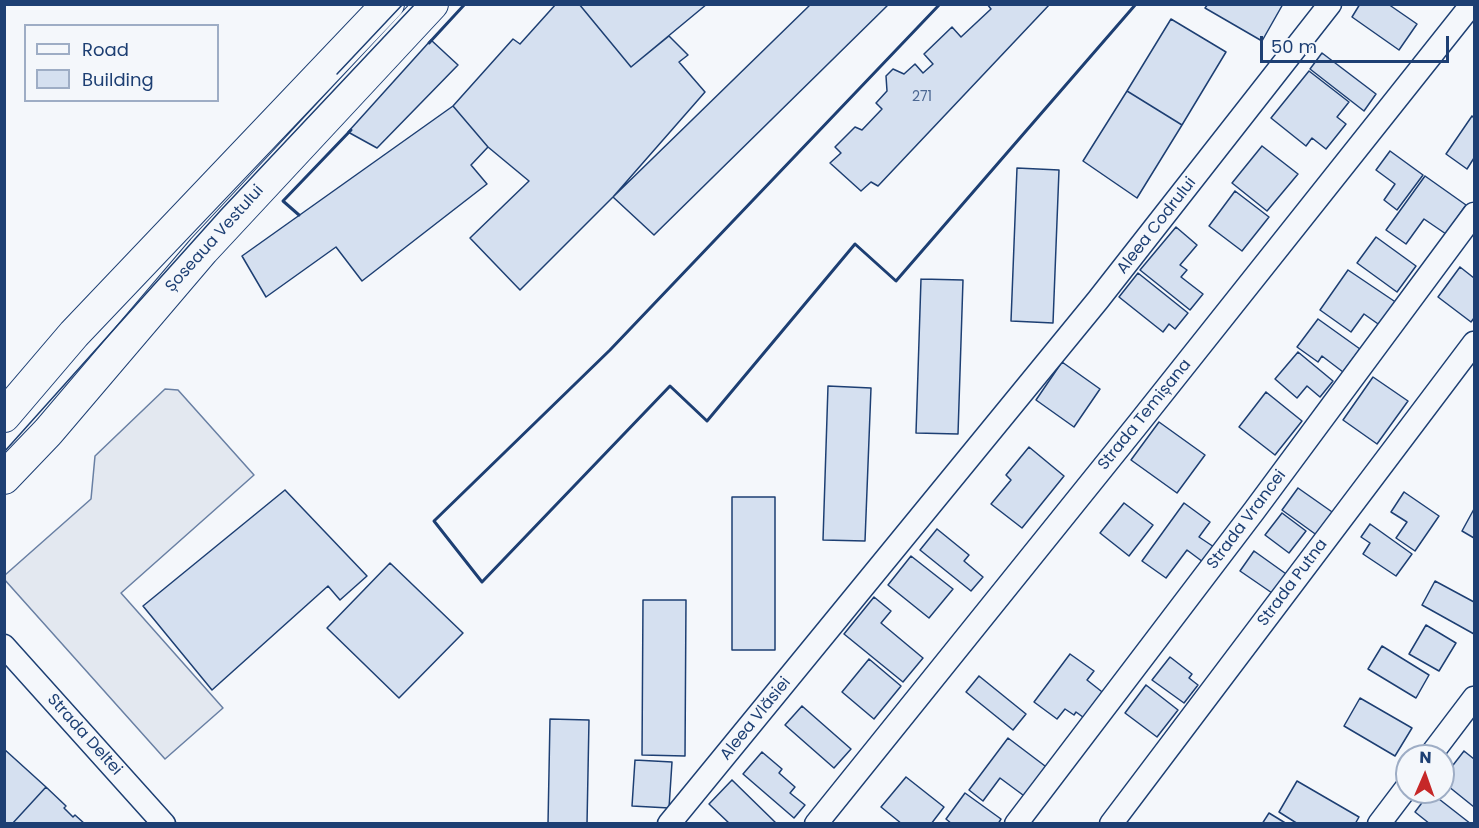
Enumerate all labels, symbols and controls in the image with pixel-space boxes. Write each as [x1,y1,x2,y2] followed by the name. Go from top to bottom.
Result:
[24,24,219,102] legend
[1263,24,1452,62] scale bar
[1271,34,1317,59] text: 50 m
[82,37,129,62] text: Road
[82,67,154,92] text: Building
[912,89,932,105] house number: 271
[1113,174,1201,278] street label: Aleea Codrului
[162,182,268,296] street label: Șoseaua Vestului
[1094,356,1196,474] street label: Strada Temișana
[1203,467,1291,573] street label: Strada Vrancei
[1254,536,1332,630] street label: Strada Putna
[717,674,795,764] street label: Aleea Vlăsiei
[42,690,126,780] street label: Strada Deltei
[1395,744,1455,804] north arrow
[1419,746,1432,769] text: N

